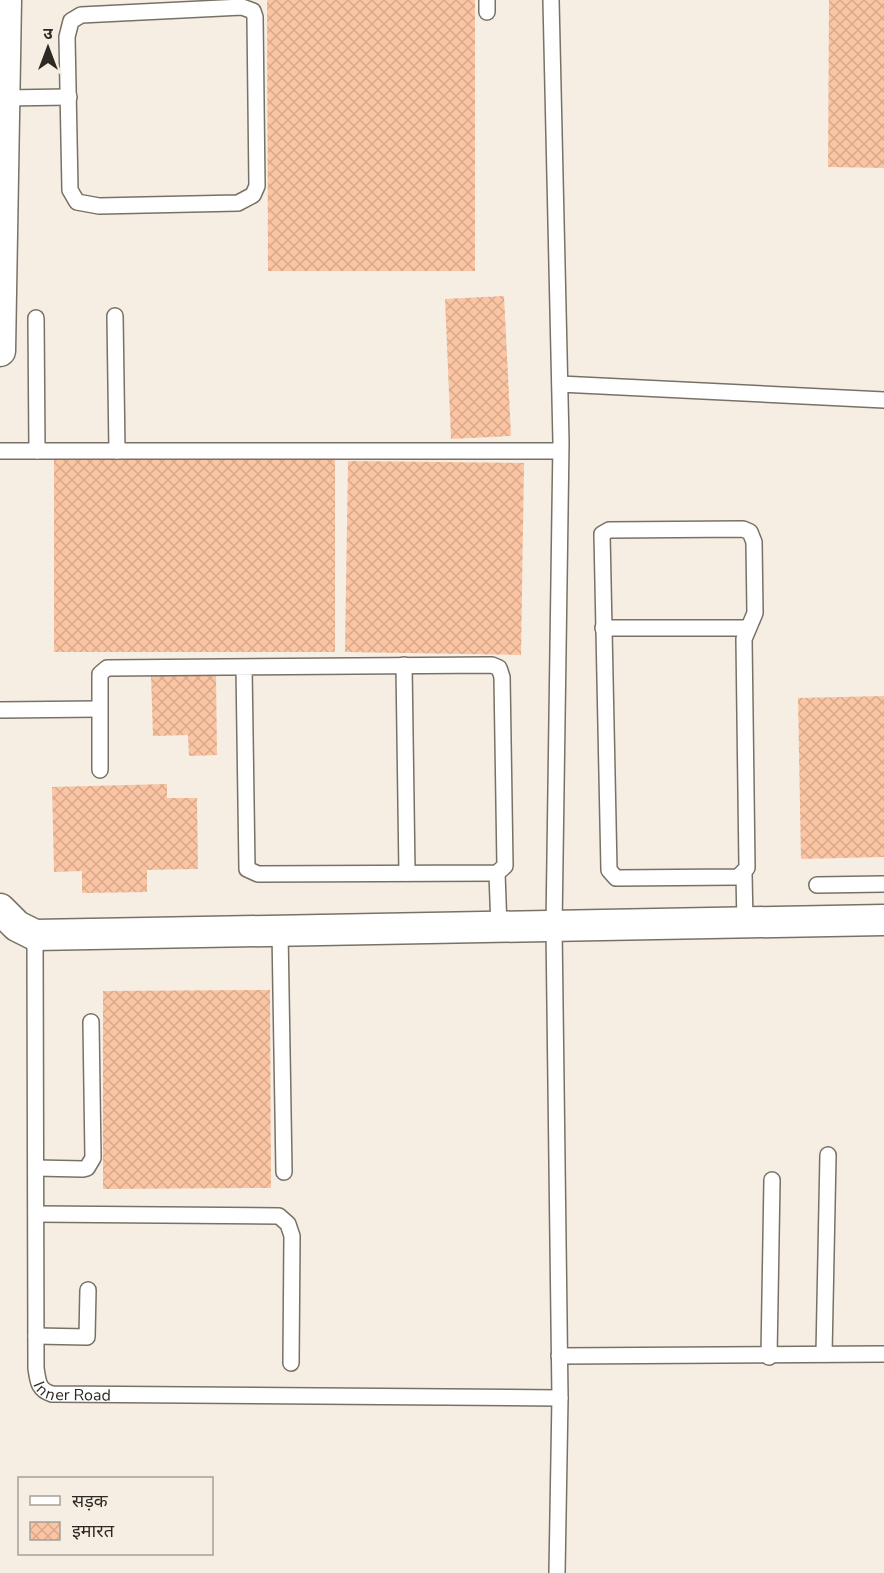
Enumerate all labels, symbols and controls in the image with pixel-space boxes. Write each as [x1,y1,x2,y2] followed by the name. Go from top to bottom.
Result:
[18,18,78,78] north arrow
[43,23,53,45] text: उ
[27,1378,111,1406] street label: Inner Road
[18,1477,213,1555] legend
[72,1489,109,1513] text: सड़क
[72,1519,115,1543] text: इमारत

